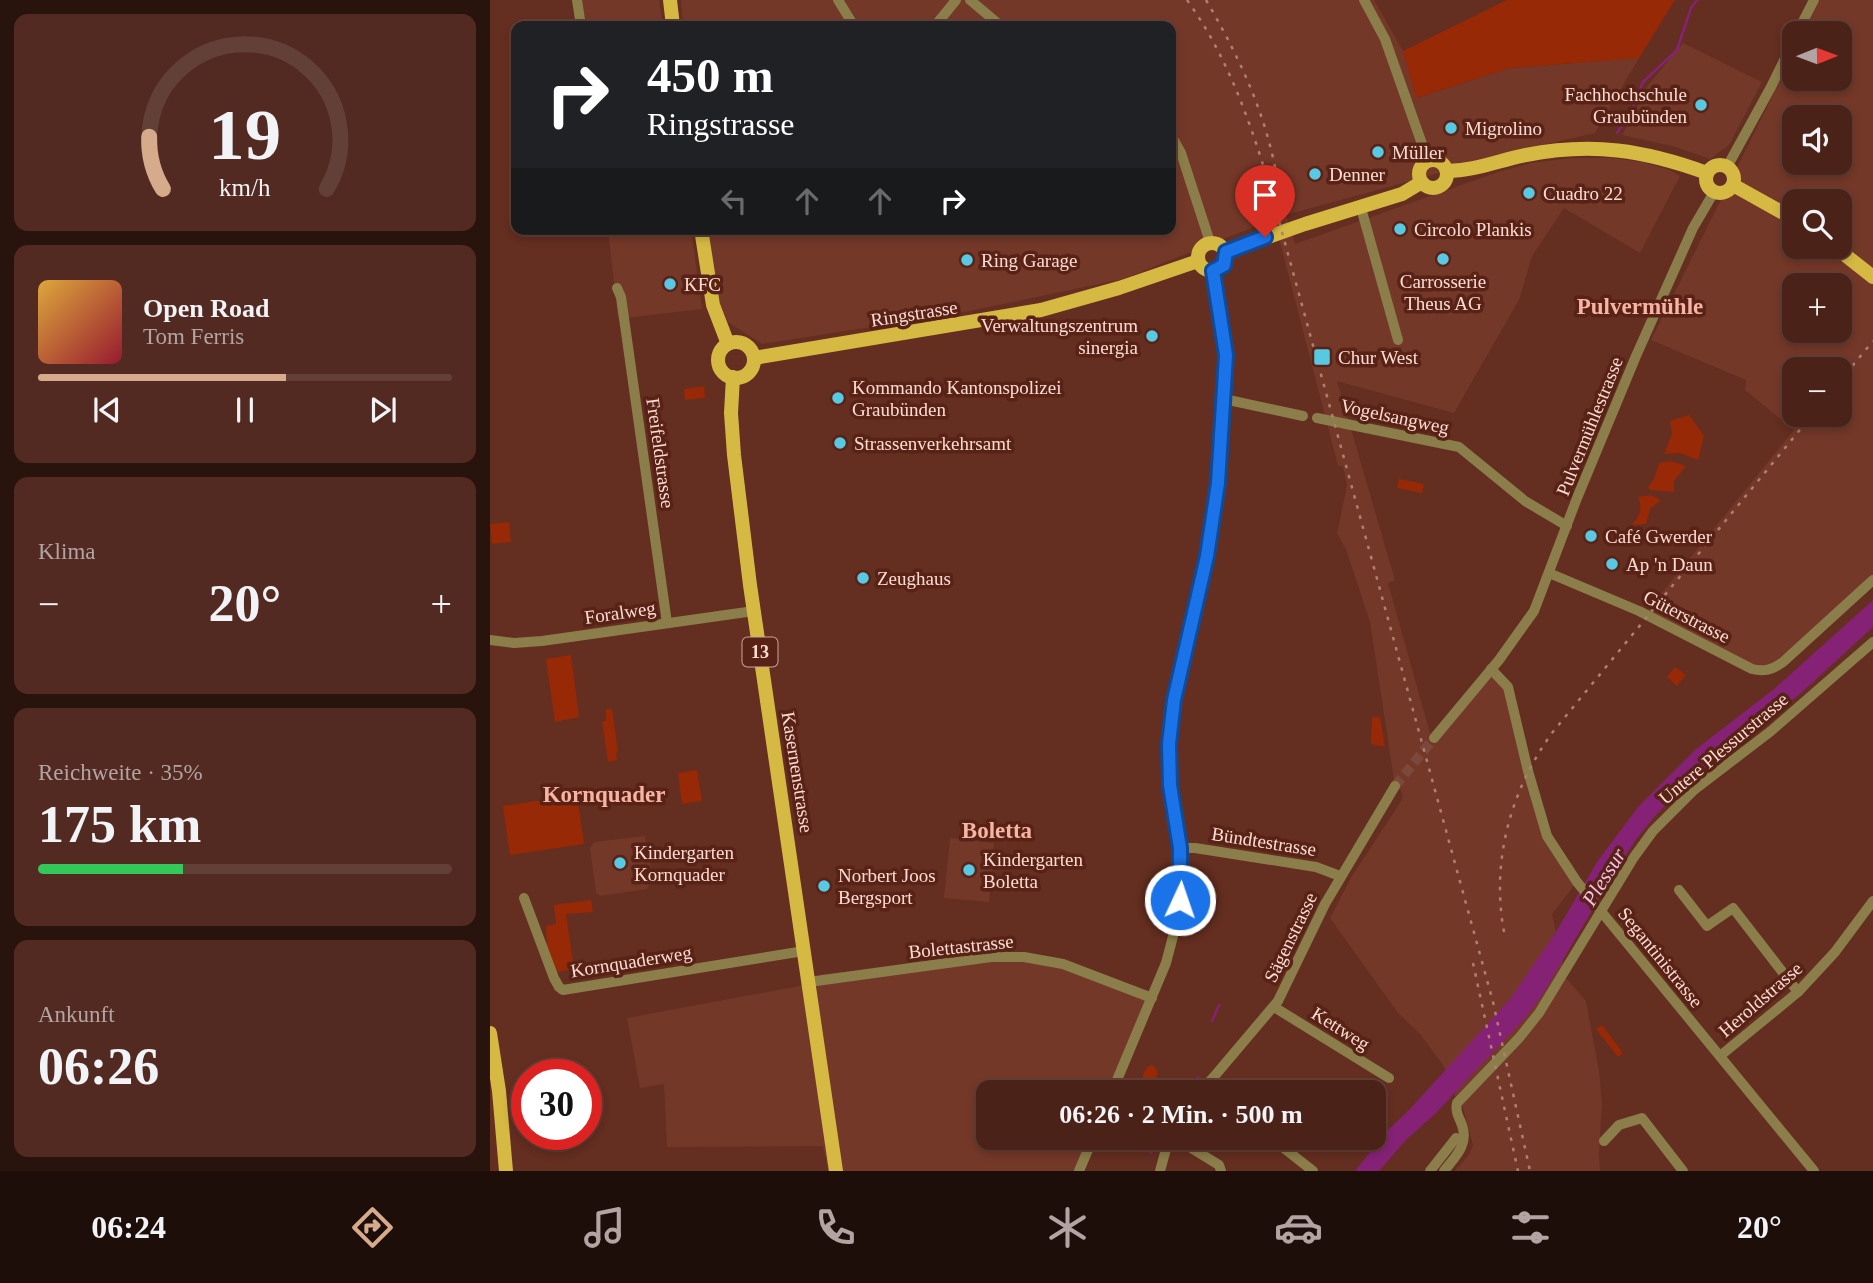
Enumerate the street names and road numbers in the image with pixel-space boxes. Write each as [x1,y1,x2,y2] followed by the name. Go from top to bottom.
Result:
[869,296,959,331] street label: Ringstrasse
[1552,354,1627,499] street label: Pulvermühlestrasse
[1339,395,1452,438] street label: Vogelsangweg
[642,397,679,509] street label: Freifeldstrasse
[1640,586,1733,647] street label: Güterstrasse
[583,597,658,628] street label: Foralweg
[742,638,778,666] road number: 13
[1655,688,1792,808] street label: Untere Plessurstrasse
[778,710,817,834] street label: Kasernenstrasse
[1210,823,1318,860] street label: Bündtestrasse
[1260,889,1321,985] street label: Sägenstrasse
[1614,903,1707,1011] street label: Segantinistrasse
[907,931,1015,962] street label: Bolettastrasse
[569,941,694,981] street label: Kornquaderweg
[1714,958,1806,1041] street label: Heroldstrasse
[1308,1002,1374,1055] street label: Kettweg

